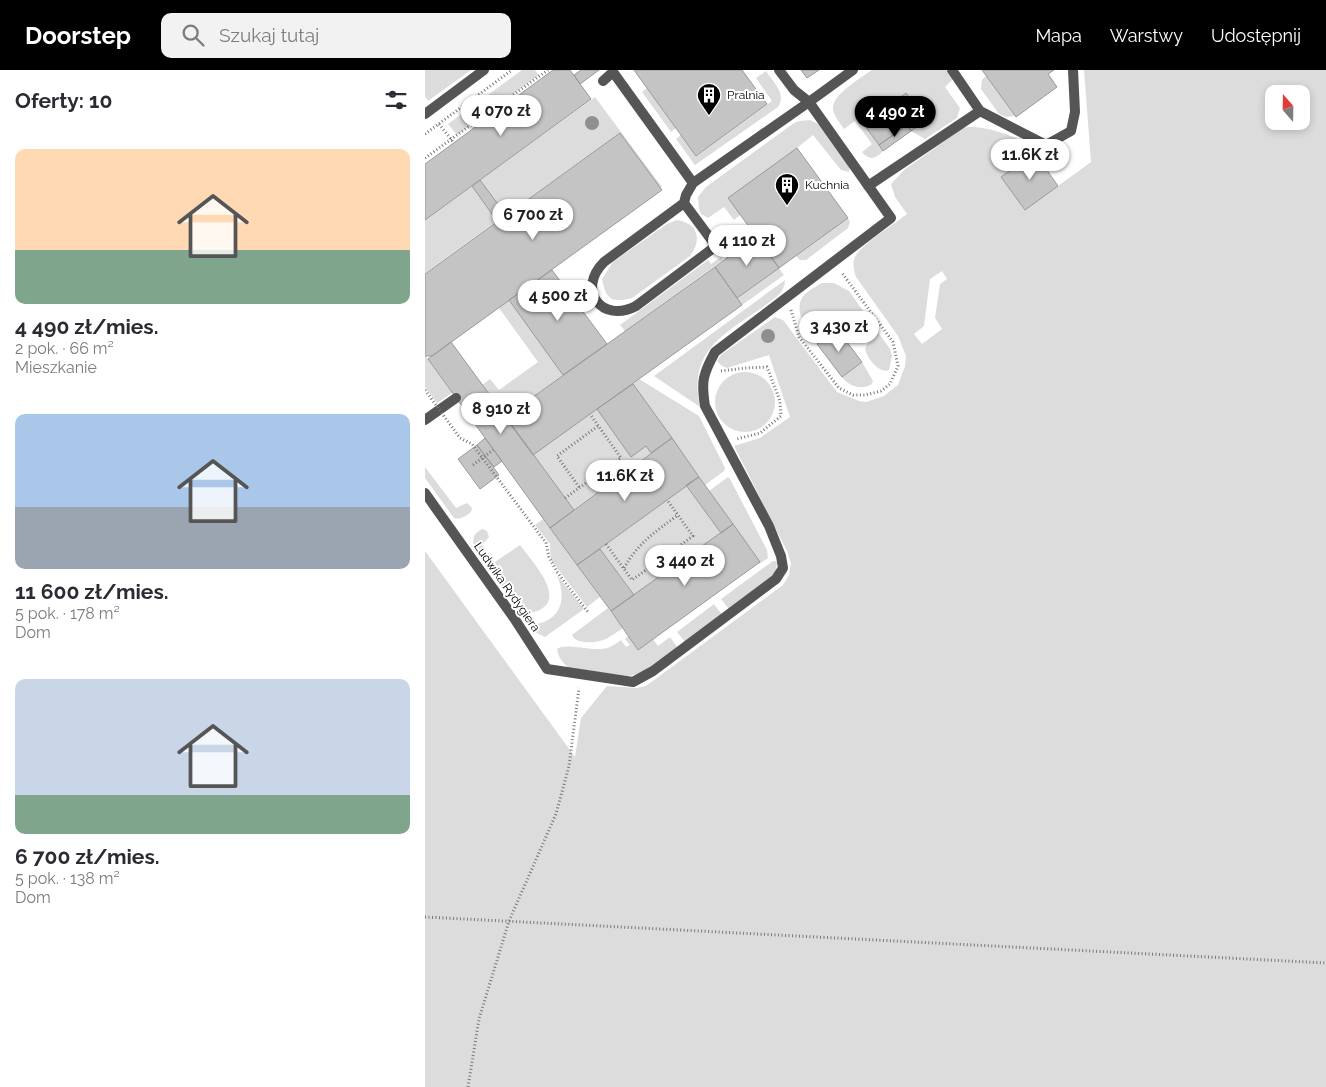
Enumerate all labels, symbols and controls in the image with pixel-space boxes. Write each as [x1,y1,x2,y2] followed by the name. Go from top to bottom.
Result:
[161,13,511,58] search box
[25,21,131,50] text: Doorstep
[179,21,207,49] icon: search
[219,24,319,46] text: Szukaj tutaj
[1035,25,1082,46] text: Mapa
[1110,25,1183,46] text: Warstwy
[1211,25,1301,46] text: Udostępnij
[696,82,722,116] building icon: Pralnia
[1265,85,1310,130] north arrow
[1265,85,1310,130] map controls
[382,86,410,114] icon: filters
[15,88,112,113] text: Oferty: 10
[727,88,765,102] place label: Pralnia
[449,94,553,137] pin: 4 070 zł
[843,96,947,138] pin: 4 490 zł
[472,101,530,120] text: 4 070 zł
[866,102,924,121] text: 4 490 zł
[978,138,1082,181] pin: 11.6K zł
[1002,145,1058,164] text: 11.6K zł
[774,172,800,206] building icon: Kuchnia
[805,178,849,192] place label: Kuchnia
[168,181,258,271] icon: home
[481,198,585,241] pin: 6 700 zł
[503,205,563,224] text: 6 700 zł
[695,224,799,267] pin: 4 110 zł
[719,231,775,250] text: 4 110 zł
[506,280,610,322] pin: 4 500 zł
[529,286,587,305] text: 4 500 zł
[787,310,891,353] pin: 3 430 zł
[15,314,158,339] text: 4 490 zł/mies.
[810,317,868,336] text: 3 430 zł
[15,339,114,358] text: 2 pok. · 66 m²
[15,358,97,377] text: Mieszkanie
[449,392,553,435] pin: 8 910 zł
[472,399,530,418] text: 8 910 zł
[168,446,258,536] icon: home
[573,460,677,502] pin: 11.6K zł
[597,466,653,485] text: 11.6K zł
[471,540,543,634] street label: Ludwika Rydygiera
[633,544,737,587] pin: 3 440 zł
[656,551,714,570] text: 3 440 zł
[15,579,169,604] text: 11 600 zł/mies.
[15,604,120,623] text: 5 pok. · 178 m²
[15,623,51,642] text: Dom
[168,711,258,801] icon: home
[15,844,160,869] text: 6 700 zł/mies.
[15,869,120,888] text: 5 pok. · 138 m²
[15,888,51,907] text: Dom

